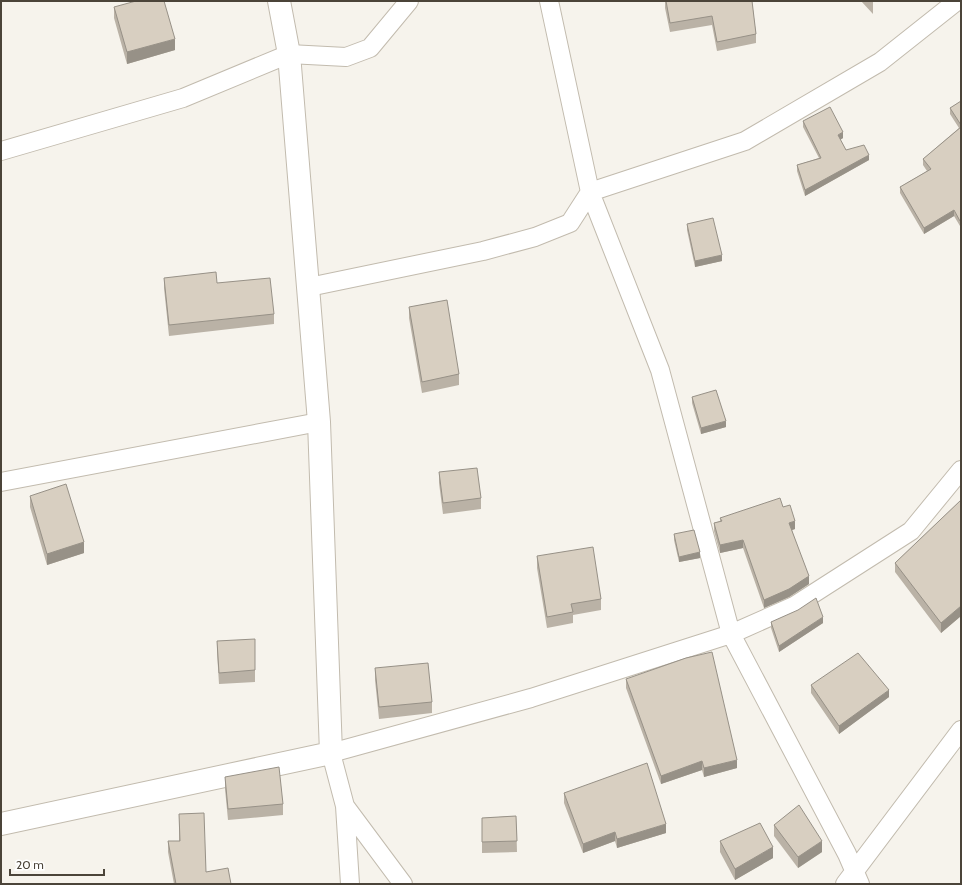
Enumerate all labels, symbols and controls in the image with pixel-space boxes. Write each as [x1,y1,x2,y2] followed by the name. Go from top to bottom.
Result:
[10,851,104,877] scale bar
[16,857,44,872] text: 20 m

